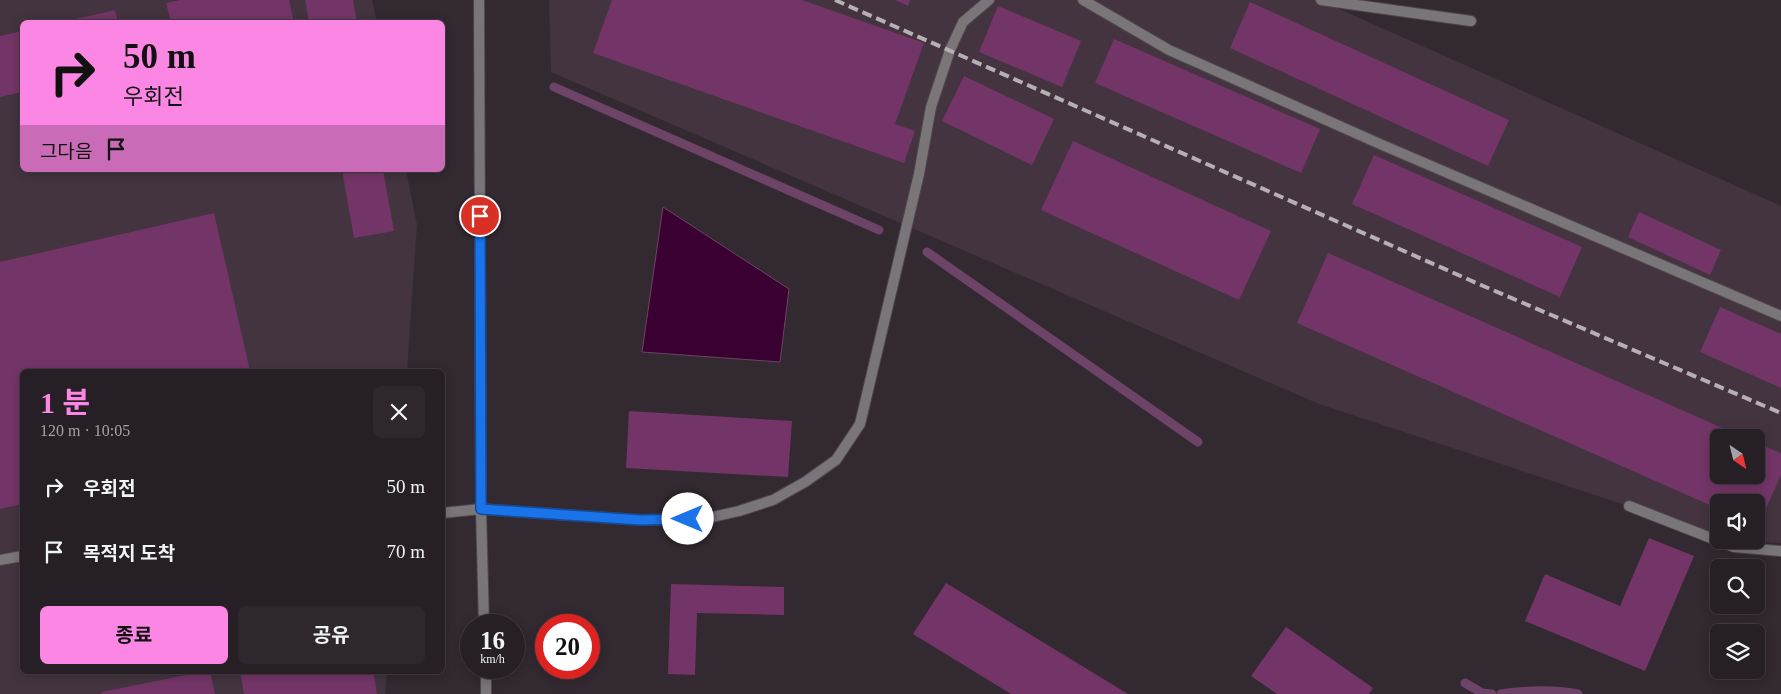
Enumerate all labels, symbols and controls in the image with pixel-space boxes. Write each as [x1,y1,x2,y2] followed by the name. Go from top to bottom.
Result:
[123,37,196,76] text: 50 m
[40,40,105,105] icon: right
[123,84,184,109] text: 우회전
[102,135,130,163] icon: arrive
[40,141,92,162] text: 그다음
[459,195,501,237] pin
[466,202,494,230] icon: arrive
[40,386,90,419] text: 1 분
[373,386,425,438] button: close
[40,422,130,439] text: 120 m · 10:05
[1710,429,1765,484] north arrow
[1710,429,1765,679] map controls
[40,473,68,501] icon: right
[386,476,425,497] text: 50 m
[83,478,135,499] text: 우회전
[661,492,713,544] position arrow
[1710,494,1765,549] button: sound
[40,538,68,566] icon: arrive
[386,541,425,562] text: 70 m
[83,543,175,564] text: 목적지 도착
[1710,559,1765,614] button: search
[40,606,228,664] button: 종료
[238,606,425,664] button: 공유
[535,614,600,679] speed limit sign: 20
[1710,624,1765,679] button: layers
[480,627,505,654] text: 16
[480,652,505,666] text: km/h

